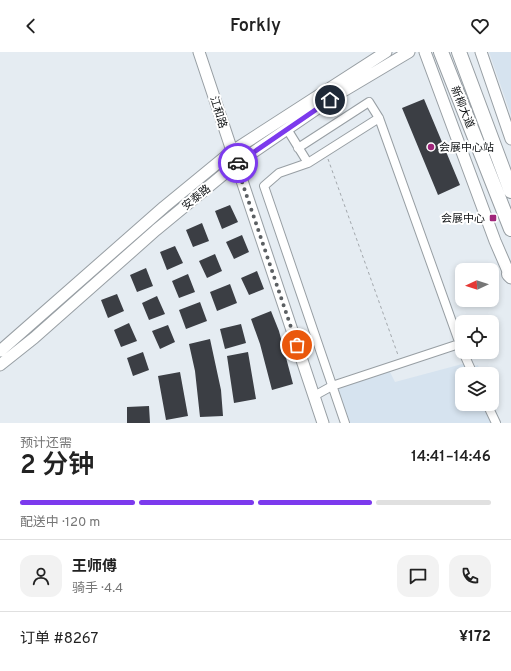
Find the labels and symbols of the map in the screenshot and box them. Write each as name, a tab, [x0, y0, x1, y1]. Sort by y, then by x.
pin	[313, 83, 347, 117]
street label: 新柳大道	[447, 84, 477, 130]
street label: 江和路	[207, 94, 230, 130]
place label: 会展中心站	[439, 141, 494, 155]
marker: 会展中心站	[426, 142, 436, 152]
courier	[218, 143, 258, 183]
street label: 安泰路	[179, 182, 214, 214]
place label: 会展中心	[441, 212, 485, 226]
marker: 会展中心	[488, 213, 498, 223]
north arrow	[455, 263, 499, 307]
pin	[280, 328, 314, 362]

